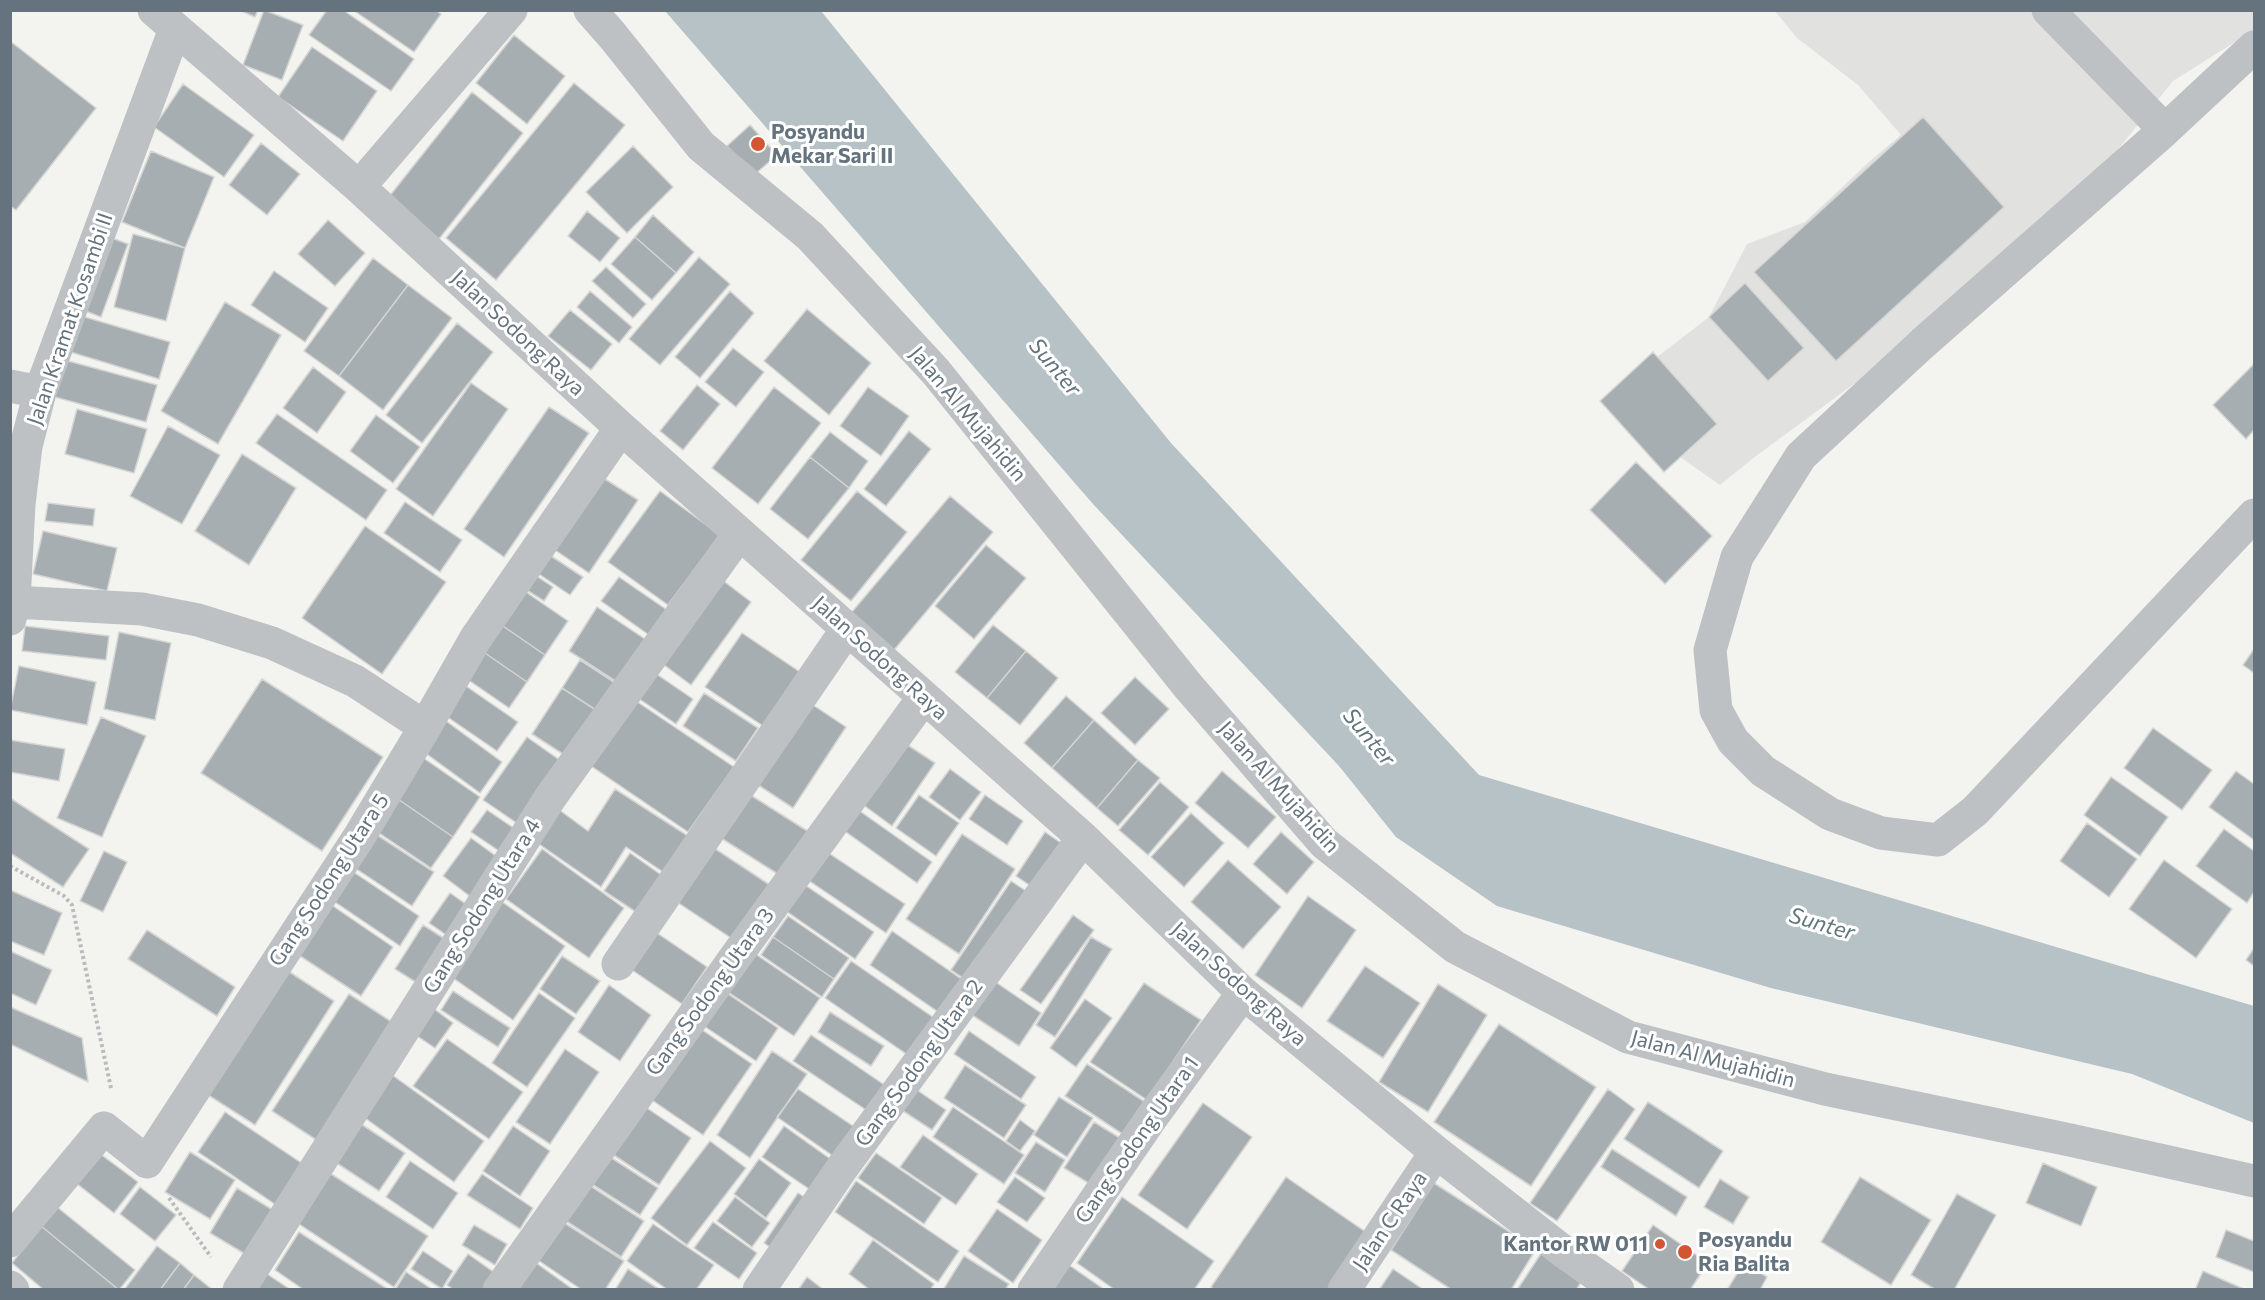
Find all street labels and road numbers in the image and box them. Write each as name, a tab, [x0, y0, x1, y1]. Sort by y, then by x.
street label: Jalan Kramat Kosambi II	[22, 210, 118, 428]
street label: Jalan Sodong Raya	[446, 265, 590, 401]
street label: Jalan Al Mujahidin	[904, 341, 1032, 487]
street label: Jalan Sodong Raya	[807, 591, 953, 725]
street label: Jalan Al Mujahidin	[1213, 716, 1345, 858]
street label: Gang Sodong Utara 5	[264, 789, 394, 971]
street label: Gang Sodong Utara 4	[418, 814, 546, 998]
street label: Gang Sodong Utara 3	[641, 903, 779, 1081]
street label: Jalan Sodong Raya	[1166, 917, 1312, 1051]
street label: Gang Sodong Utara 2	[850, 974, 988, 1152]
street label: Jalan Al Mujahidin	[1628, 1025, 1798, 1093]
street label: Gang Sodong Utara 1	[1070, 1052, 1204, 1228]
street label: Jalan C Raya	[1348, 1167, 1432, 1275]

